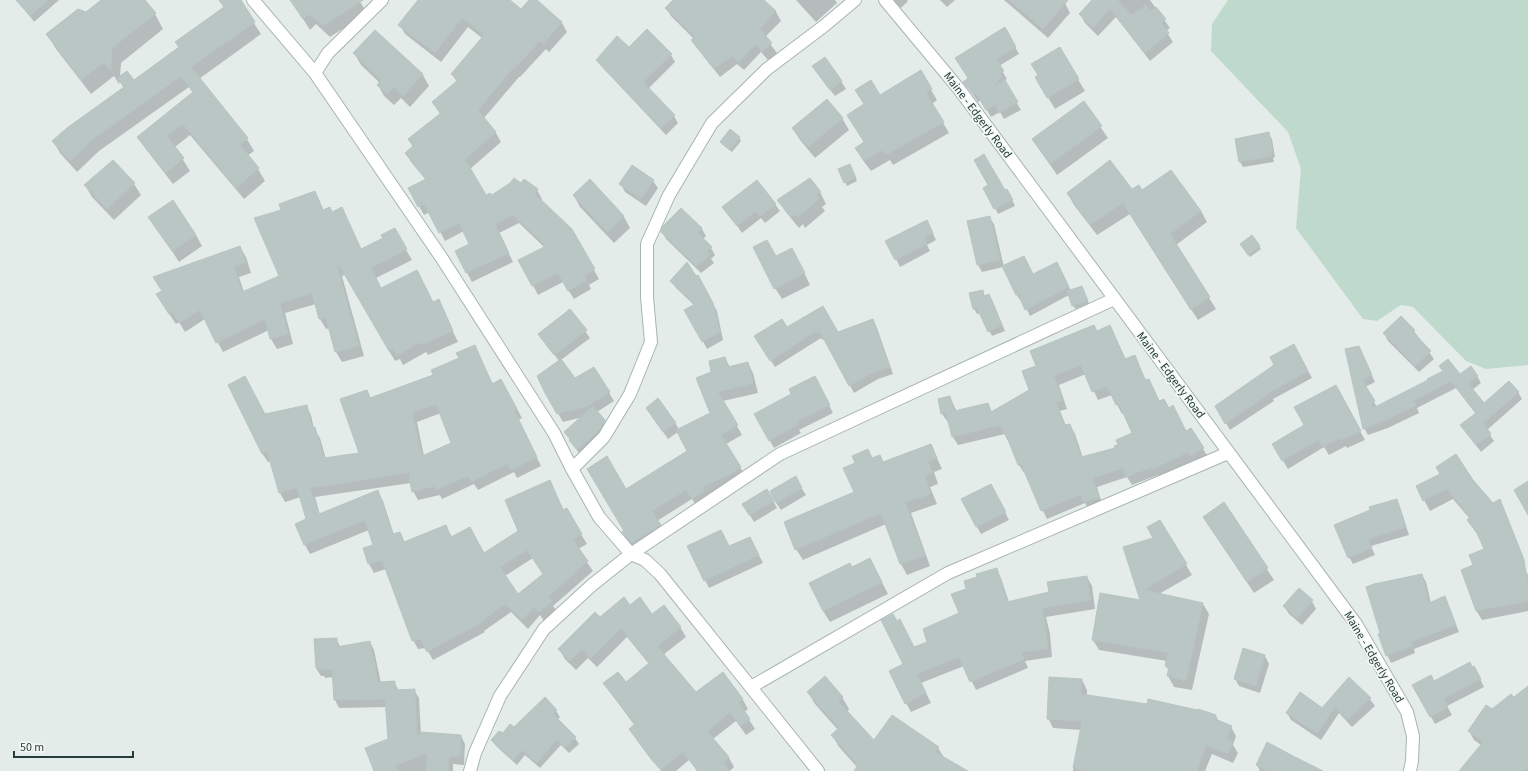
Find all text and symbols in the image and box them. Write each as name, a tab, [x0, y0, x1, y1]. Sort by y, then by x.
street label: Maine - Edgerly Road	[939, 68, 1016, 162]
street label: Maine - Edgerly Road	[1132, 328, 1209, 422]
street label: Maine - Edgerly Road	[1339, 608, 1408, 706]
scale bar	[14, 733, 133, 759]
text: 50 m	[20, 739, 44, 756]

